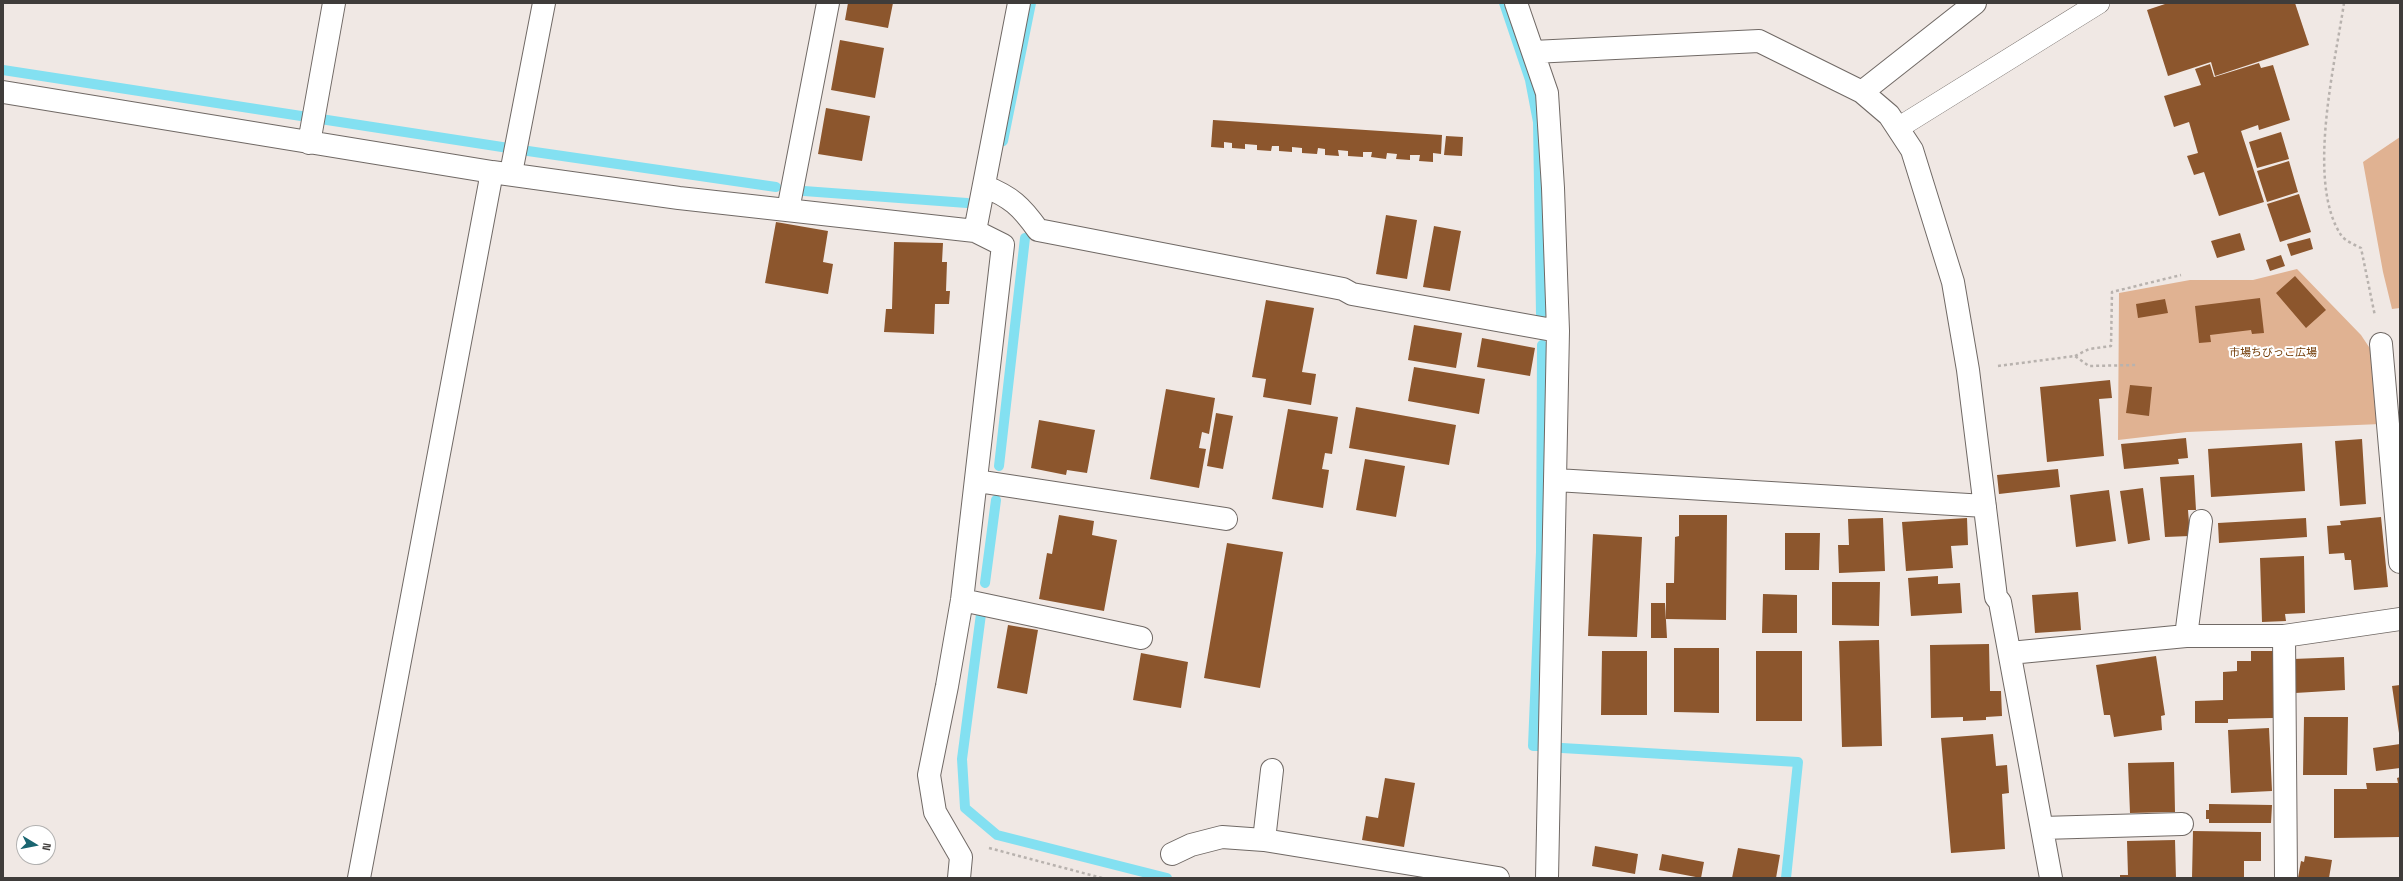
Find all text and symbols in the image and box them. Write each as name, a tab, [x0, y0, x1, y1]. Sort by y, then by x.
park label: 市場ちびっこ広場	[2229, 346, 2317, 360]
north arrow	[16, 825, 56, 865]
text: N	[39, 842, 54, 852]

